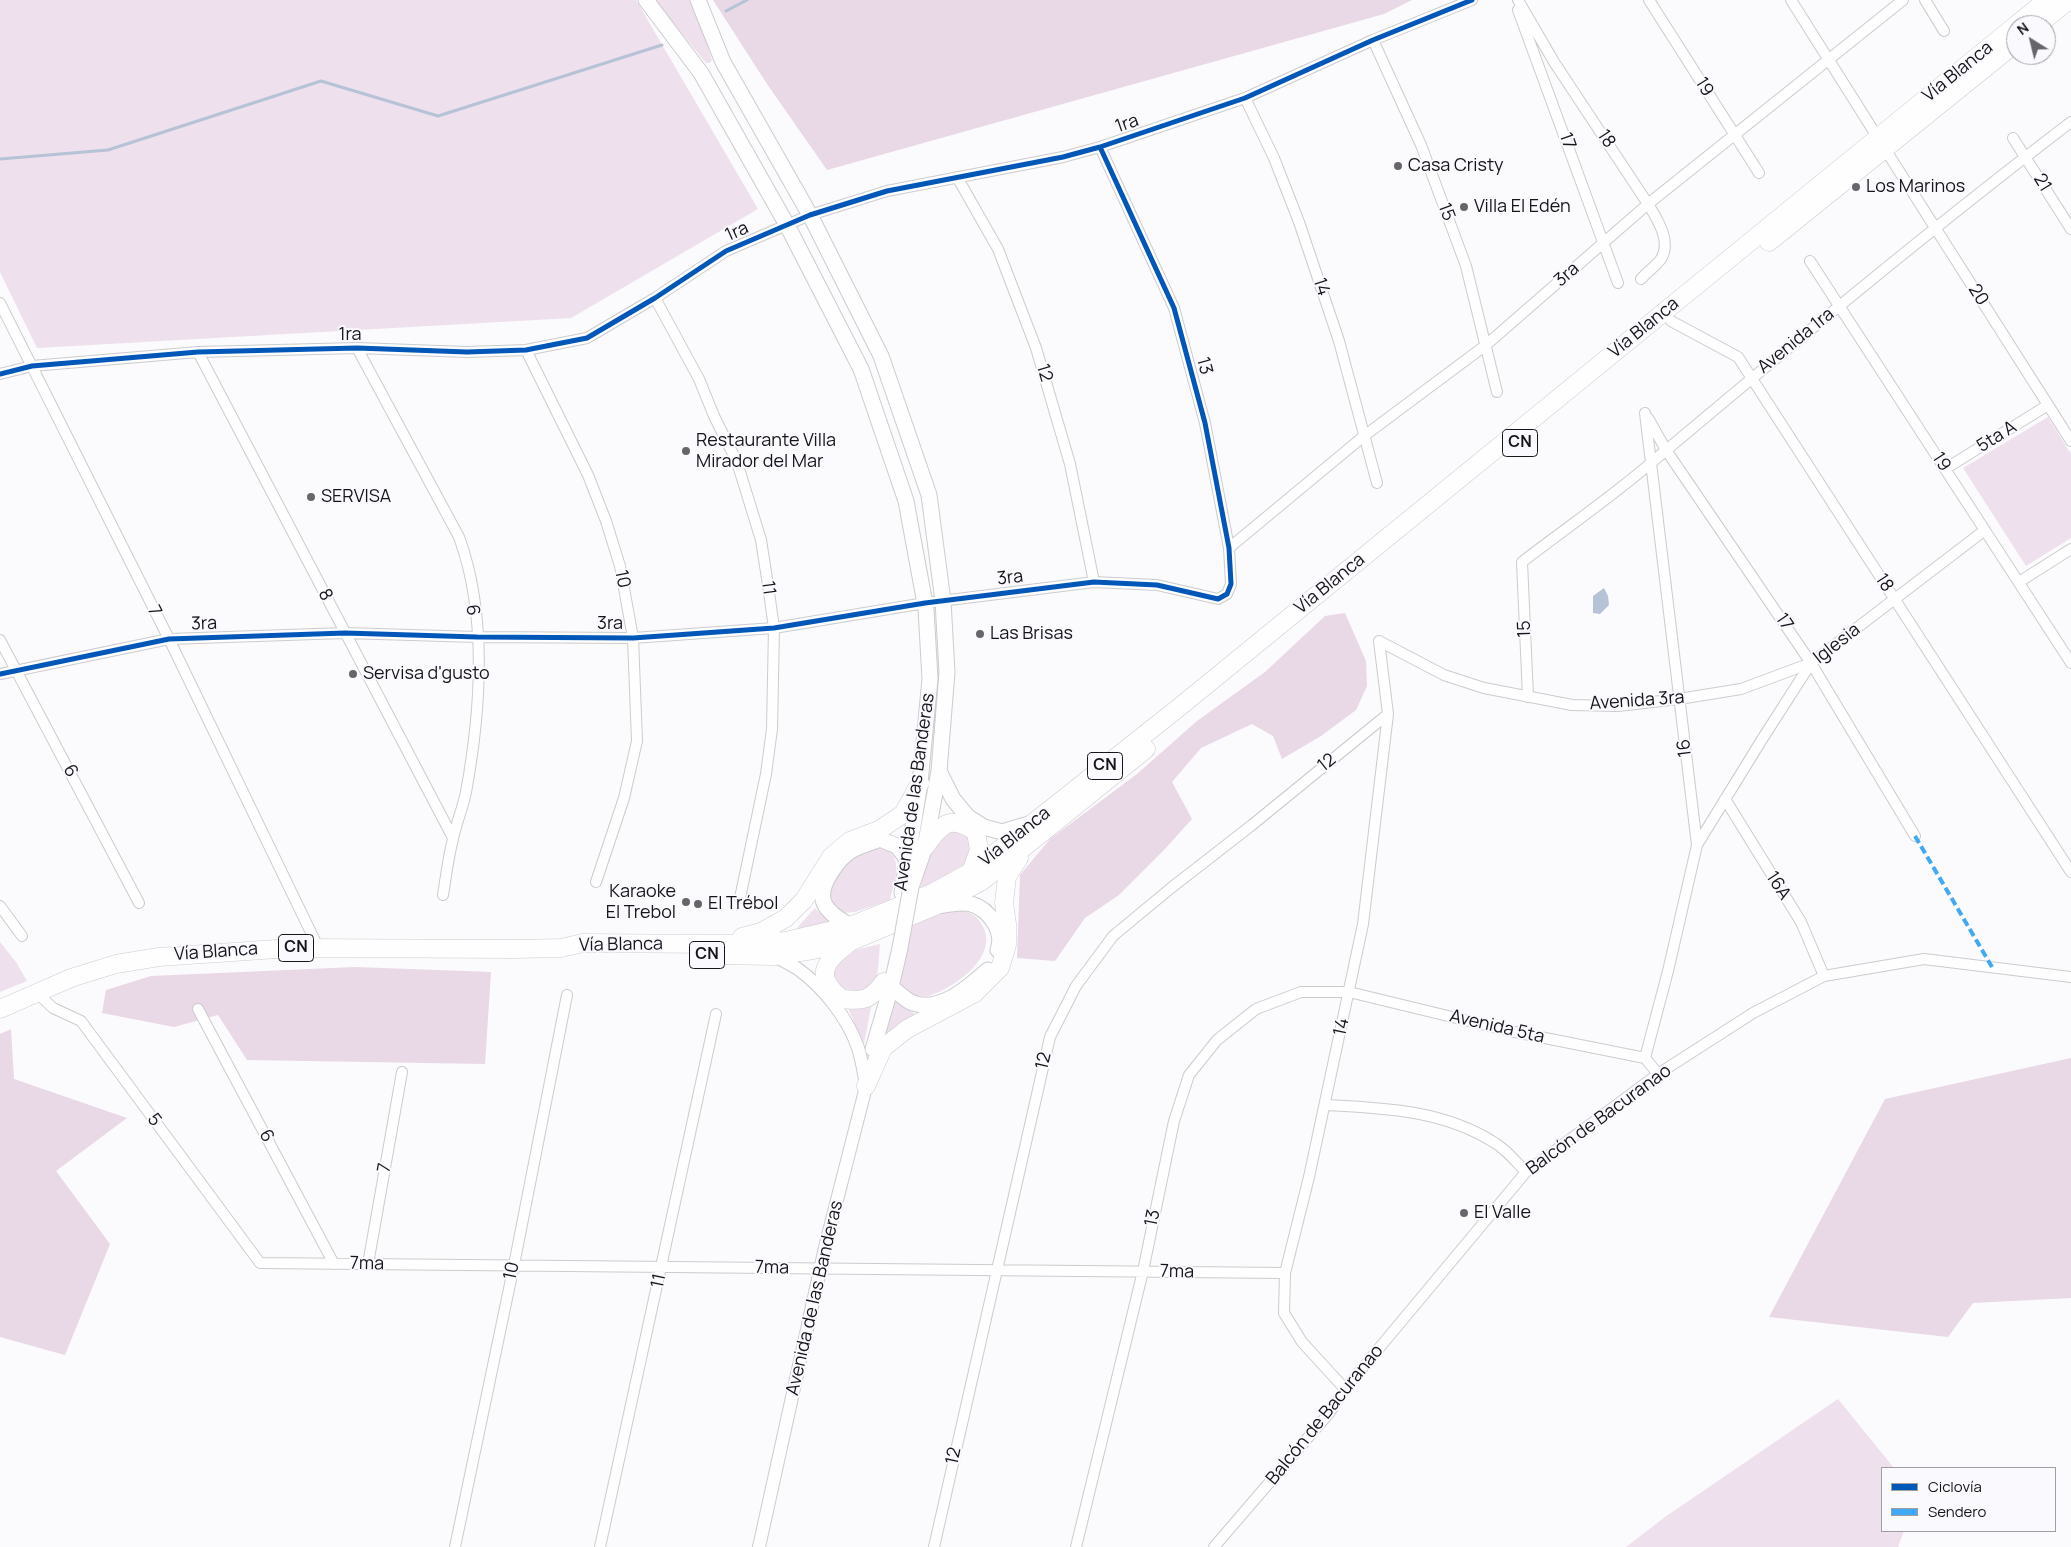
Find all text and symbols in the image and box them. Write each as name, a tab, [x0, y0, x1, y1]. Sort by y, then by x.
north arrow	[2006, 15, 2056, 65]
text: N	[2013, 18, 2032, 39]
street label: Vía Blanca	[1919, 37, 1997, 107]
street label: 19	[1690, 74, 1718, 100]
street label: 1ra	[1113, 110, 1141, 138]
street label: 18	[1592, 126, 1620, 152]
street label: 17	[1554, 130, 1580, 152]
place label: Casa Cristy	[1408, 155, 1503, 177]
marker: Casa Cristy	[1392, 160, 1404, 172]
street label: 21	[2028, 170, 2056, 196]
place label: Los Marinos	[1866, 176, 1965, 198]
marker: Los Marinos	[1850, 181, 1862, 193]
place label: Villa El Edén	[1474, 196, 1571, 218]
street label: 15	[1433, 200, 1459, 224]
marker: Villa El Edén	[1458, 201, 1470, 213]
street label: 1ra	[722, 217, 752, 247]
street label: 3ra	[1550, 258, 1584, 292]
street label: 14	[1308, 275, 1334, 299]
street label: 20	[1963, 280, 1993, 310]
street label: Vía Blanca	[1605, 293, 1683, 363]
street label: Avenida 1ra	[1753, 304, 1839, 378]
street label: 1ra	[338, 324, 362, 346]
street label: 13	[1191, 355, 1217, 377]
street label: 12	[1031, 362, 1057, 384]
street label: 5ta A	[1973, 417, 2021, 457]
road number: CN	[1502, 429, 1538, 456]
place label: Restaurante Villa Mirador del Mar	[696, 430, 836, 472]
marker: Restaurante Villa Mirador del Mar	[680, 445, 692, 457]
street label: 19	[1927, 448, 1955, 476]
place label: SERVISA	[321, 486, 391, 508]
marker: SERVISA	[305, 491, 317, 503]
street label: Vía Blanca	[1291, 549, 1369, 619]
street label: 3ra	[996, 566, 1024, 590]
street label: 10	[610, 568, 634, 590]
street label: 18	[1870, 570, 1898, 596]
street label: 11	[756, 580, 780, 596]
street label: 8	[313, 585, 337, 605]
street label: 7	[142, 602, 166, 620]
street label: 9	[464, 603, 486, 617]
street label: 17	[1771, 609, 1797, 635]
street label: 3ra	[191, 613, 217, 635]
street label: 3ra	[597, 613, 623, 635]
street label: Iglesia	[1809, 619, 1865, 669]
street label: 15	[1514, 620, 1536, 638]
place label: Las Brisas	[990, 623, 1073, 645]
marker: Las Brisas	[974, 628, 986, 640]
place label: Servisa d'gusto	[363, 663, 490, 685]
marker: Servisa d'gusto	[347, 668, 359, 680]
street label: Avenida 3ra	[1589, 687, 1685, 715]
street label: Avenida de las Banderas	[890, 692, 940, 892]
street label: 16	[1673, 738, 1697, 758]
street label: 12	[1313, 749, 1341, 777]
road number: CN	[1088, 752, 1122, 779]
street label: 6	[58, 761, 82, 781]
street label: Vía Blanca	[975, 803, 1055, 871]
street label: 16A	[1761, 868, 1795, 904]
place label: Karaoke El Trebol	[606, 881, 676, 924]
place label: El Trébol	[708, 893, 778, 915]
marker: Karaoke El Trebol	[680, 896, 692, 908]
marker: El Trébol	[692, 898, 704, 910]
street label: Vía Blanca	[579, 933, 663, 957]
road number: CN	[278, 934, 314, 961]
street label: Vía Blanca	[173, 938, 259, 966]
road number: CN	[690, 942, 724, 968]
street label: Avenida 5ta	[1448, 1006, 1546, 1048]
street label: 14	[1330, 1016, 1354, 1038]
street label: 12	[1032, 1050, 1056, 1072]
street label: Balcón de Bacuranao	[1522, 1060, 1676, 1180]
street label: 5	[142, 1109, 166, 1131]
street label: 6	[254, 1126, 278, 1146]
street label: 7	[374, 1162, 396, 1174]
street label: Avenida de las Banderas	[782, 1198, 848, 1398]
place label: El Valle	[1474, 1202, 1531, 1224]
marker: El Valle	[1458, 1207, 1470, 1219]
street label: 13	[1141, 1208, 1165, 1228]
street label: 7ma	[350, 1253, 384, 1275]
street label: 7ma	[755, 1257, 789, 1279]
street label: 10	[500, 1260, 524, 1282]
street label: 7ma	[1160, 1261, 1194, 1283]
street label: 11	[647, 1272, 671, 1290]
street label: Balcón de Bacuranao	[1262, 1341, 1388, 1489]
street label: 12	[942, 1445, 966, 1467]
legend	[1881, 1467, 2056, 1532]
text: Ciclovía	[1928, 1476, 1982, 1497]
text: Sendero	[1928, 1501, 1986, 1522]

